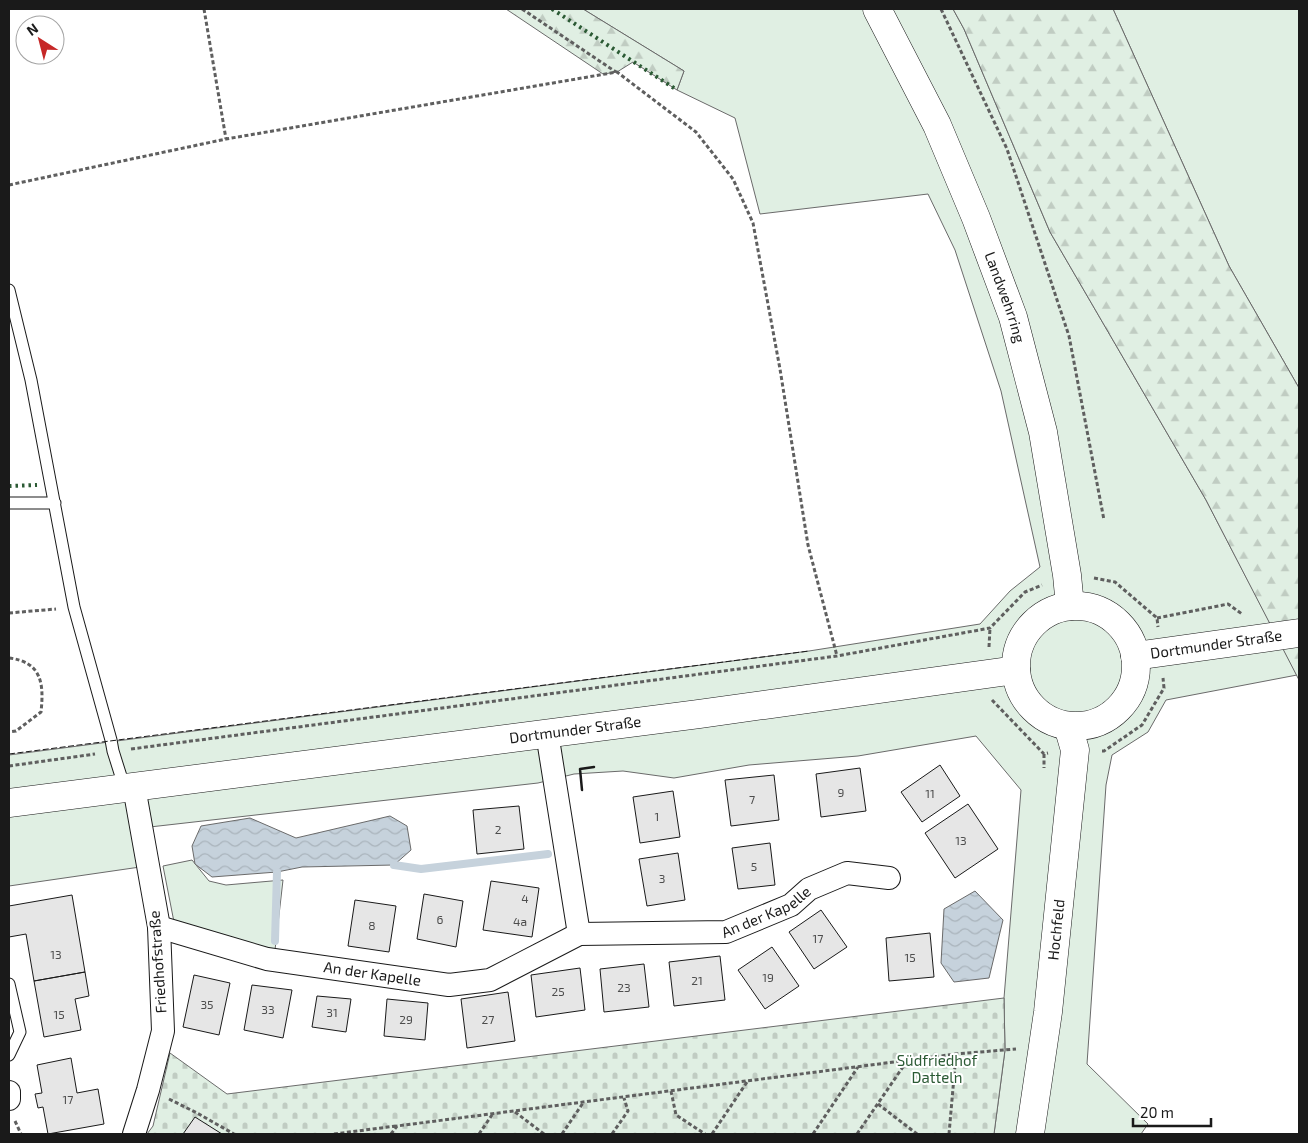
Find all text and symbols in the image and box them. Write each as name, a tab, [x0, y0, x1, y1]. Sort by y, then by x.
north arrow	[15, 15, 65, 65]
text: N	[23, 19, 41, 39]
street label: Landwehrring	[981, 249, 1030, 345]
street label: Dortmunder Straße	[1149, 625, 1283, 662]
street label: Dortmunder Straße	[508, 712, 642, 746]
house number: 9	[838, 785, 845, 799]
house number: 11	[925, 786, 935, 800]
house number: 7	[749, 792, 755, 806]
house number: 1	[655, 809, 659, 823]
house number: 2	[495, 822, 502, 836]
house number: 13	[955, 833, 967, 847]
house number: 5	[751, 859, 757, 873]
house number: 3	[659, 871, 665, 885]
street label: An der Kapelle	[718, 882, 814, 941]
house number: 4	[521, 891, 529, 905]
street label: Hochfeld	[1043, 898, 1068, 961]
street label: Friedhofstraße	[144, 910, 170, 1014]
house number: 6	[437, 912, 444, 926]
house number: 4a	[513, 914, 527, 928]
house number: 8	[368, 918, 376, 932]
house number: 17	[813, 931, 823, 945]
house number: 13	[50, 947, 62, 961]
house number: 15	[904, 950, 916, 964]
street label: An der Kapelle	[323, 957, 422, 989]
house number: 19	[762, 970, 774, 984]
house number: 21	[691, 973, 703, 987]
house number: 23	[617, 980, 631, 994]
house number: 25	[551, 984, 565, 998]
house number: 35	[200, 997, 214, 1011]
house number: 33	[261, 1002, 275, 1016]
house number: 31	[326, 1005, 338, 1019]
house number: 15	[53, 1007, 65, 1021]
house number: 29	[399, 1012, 413, 1026]
house number: 27	[482, 1012, 494, 1026]
park label: Südfriedhof Datteln	[897, 1051, 978, 1086]
house number: 17	[63, 1092, 73, 1106]
scale bar	[1133, 1096, 1210, 1128]
text: 20 m	[1140, 1103, 1174, 1121]

